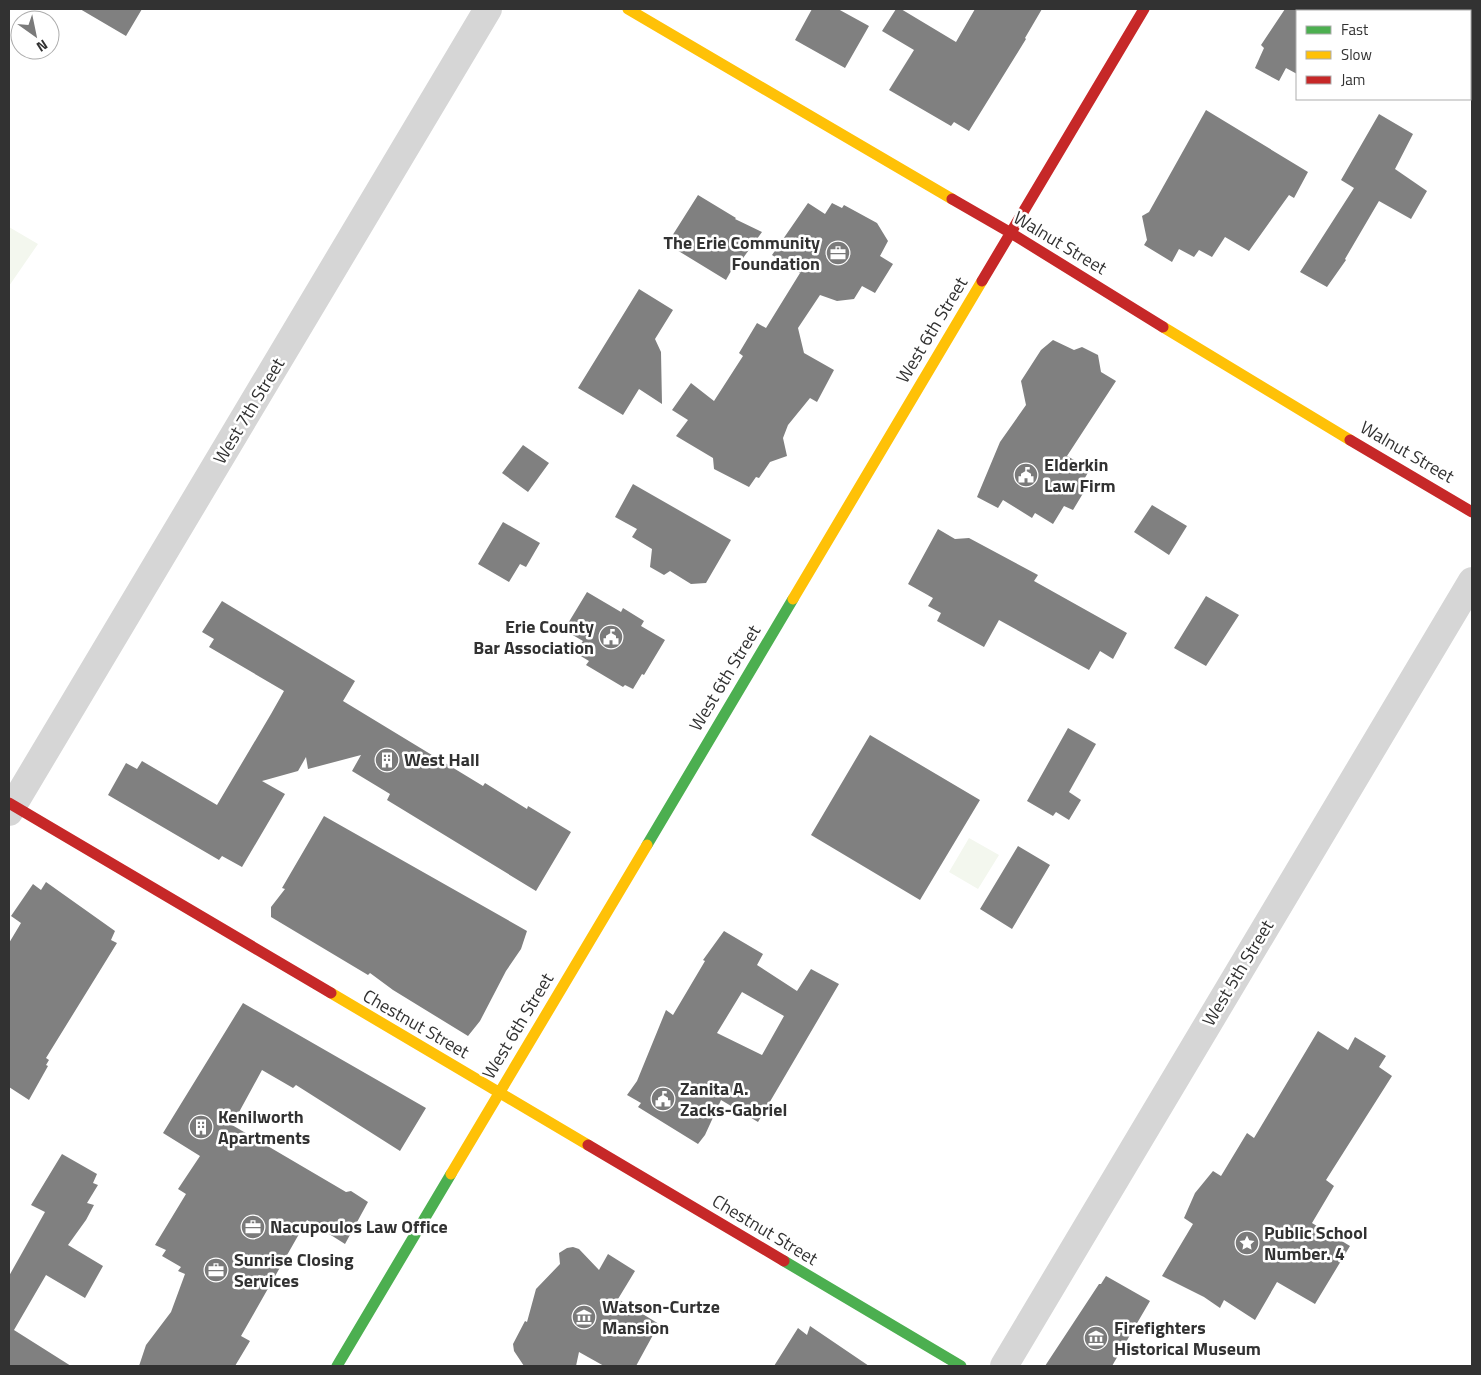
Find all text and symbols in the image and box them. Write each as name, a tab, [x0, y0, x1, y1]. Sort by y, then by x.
north arrow	[10, 10, 60, 60]
legend	[1296, 10, 1471, 100]
text: Fast	[1341, 18, 1369, 41]
text: N	[33, 35, 52, 58]
text: Slow	[1341, 43, 1372, 66]
text: Jam	[1341, 68, 1365, 91]
street label: Walnut Street	[1008, 204, 1113, 281]
place label: The Erie Community Foundation	[663, 229, 820, 277]
office icon: The Erie Community Foundation	[825, 240, 851, 266]
street label: West 6th Street	[889, 271, 974, 388]
street label: West 7th Street	[206, 352, 291, 469]
street label: Walnut Street	[1355, 414, 1460, 490]
place label: Elderkin Law Firm	[1044, 451, 1115, 499]
public building icon: Elderkin Law Firm	[1013, 462, 1039, 488]
place label: Erie County Bar Association	[473, 613, 594, 661]
street label: West 6th Street	[682, 619, 767, 736]
public building icon: Erie County Bar Association	[598, 624, 624, 650]
place label: West Hall	[404, 746, 480, 773]
building icon: West Hall	[374, 747, 400, 773]
street label: West 5th Street	[1195, 914, 1280, 1031]
street label: West 6th Street	[475, 967, 560, 1084]
street label: Chestnut Street	[358, 982, 475, 1065]
place label: Zanita A. Zacks-Gabriel	[680, 1075, 787, 1123]
public building icon: Zanita A. Zacks-Gabriel	[650, 1086, 676, 1112]
place label: Kenilworth Apartments	[218, 1103, 310, 1151]
building icon: Kenilworth Apartments	[188, 1114, 214, 1140]
street label: Chestnut Street	[707, 1187, 824, 1272]
place label: Nacupoulos Law Office	[270, 1213, 448, 1240]
office icon: Nacupoulos Law Office	[240, 1214, 266, 1240]
place label: Public School Number. 4	[1264, 1219, 1368, 1267]
place icon: Public School Number. 4	[1234, 1230, 1260, 1256]
place label: Sunrise Closing Services	[234, 1246, 354, 1294]
office icon: Sunrise Closing Services	[203, 1257, 229, 1283]
place label: Watson-Curtze Mansion	[602, 1293, 720, 1341]
museum icon: Watson-Curtze Mansion	[571, 1304, 597, 1330]
place label: Firefighters Historical Museum	[1114, 1314, 1261, 1362]
museum icon: Firefighters Historical Museum	[1083, 1325, 1109, 1351]

